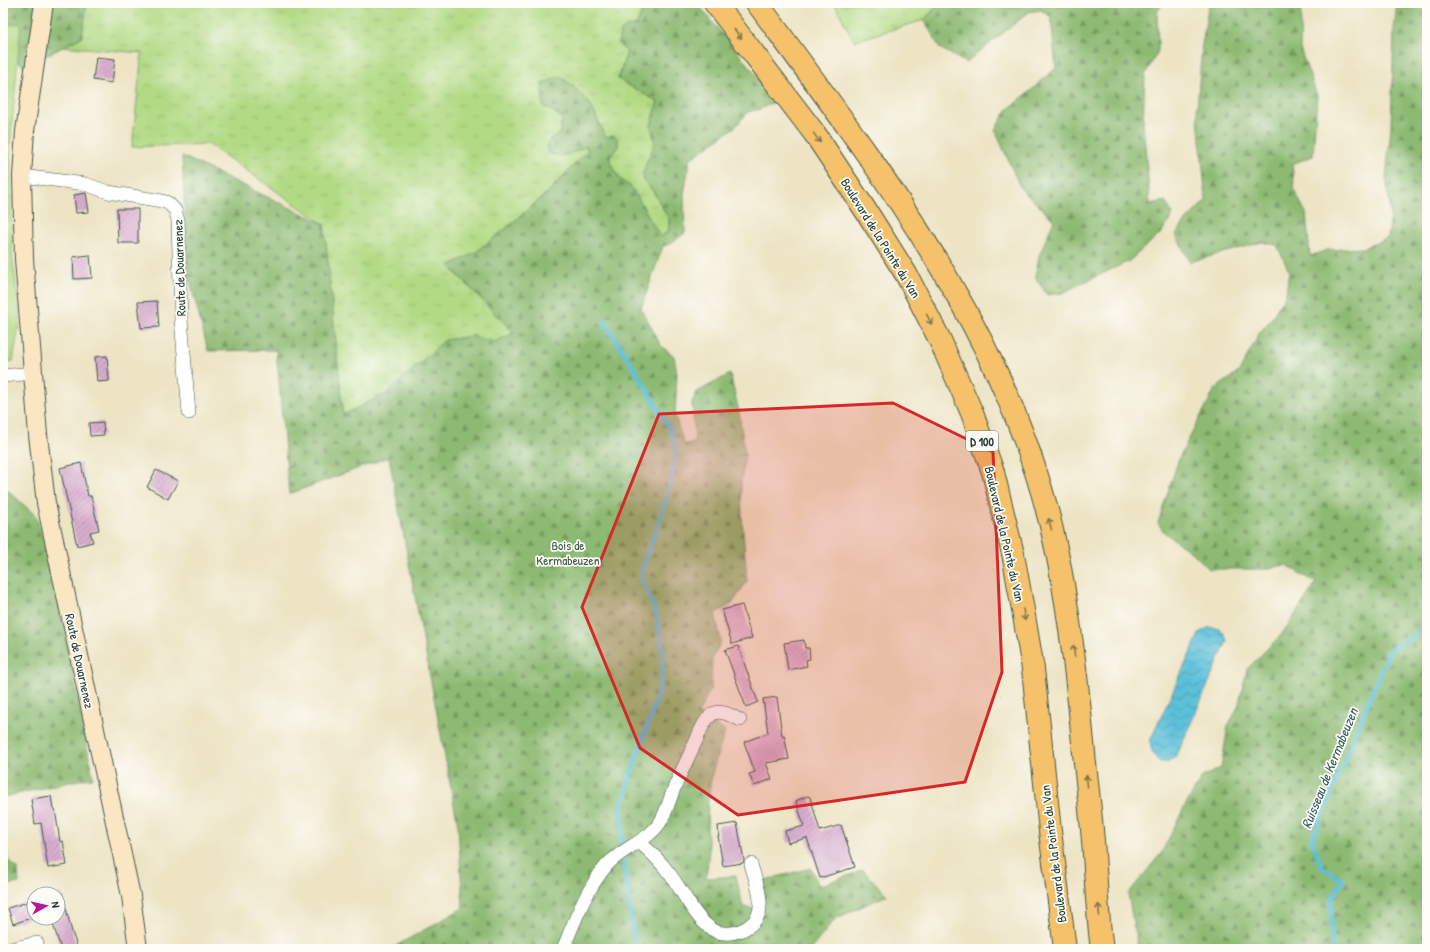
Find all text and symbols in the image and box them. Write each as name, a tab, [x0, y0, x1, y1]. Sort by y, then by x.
one-way arrow	[734, 29, 742, 40]
one-way arrow	[813, 132, 821, 143]
street label: Boulevard de la Pointe du Van	[837, 175, 925, 301]
street label: Route de Douarnenez	[168, 219, 190, 317]
one-way arrow	[926, 313, 934, 325]
road number: D 100	[966, 431, 998, 451]
street label: Boulevard de la Pointe du Van	[981, 465, 1029, 603]
one-way arrow	[1046, 517, 1054, 530]
park label: Bois de Kermabeuzen	[536, 536, 600, 569]
one-way arrow	[1020, 608, 1028, 621]
street label: Route de Douarnenez	[61, 612, 99, 711]
one-way arrow	[1070, 645, 1078, 658]
water label: Ruisseau de Kermabeuzen	[1296, 703, 1362, 831]
one-way arrow	[1083, 775, 1090, 788]
street label: Boulevard de la Pointe du Van	[1036, 784, 1070, 924]
north arrow	[26, 886, 66, 926]
text: N	[49, 901, 63, 909]
one-way arrow	[1095, 904, 1102, 917]

